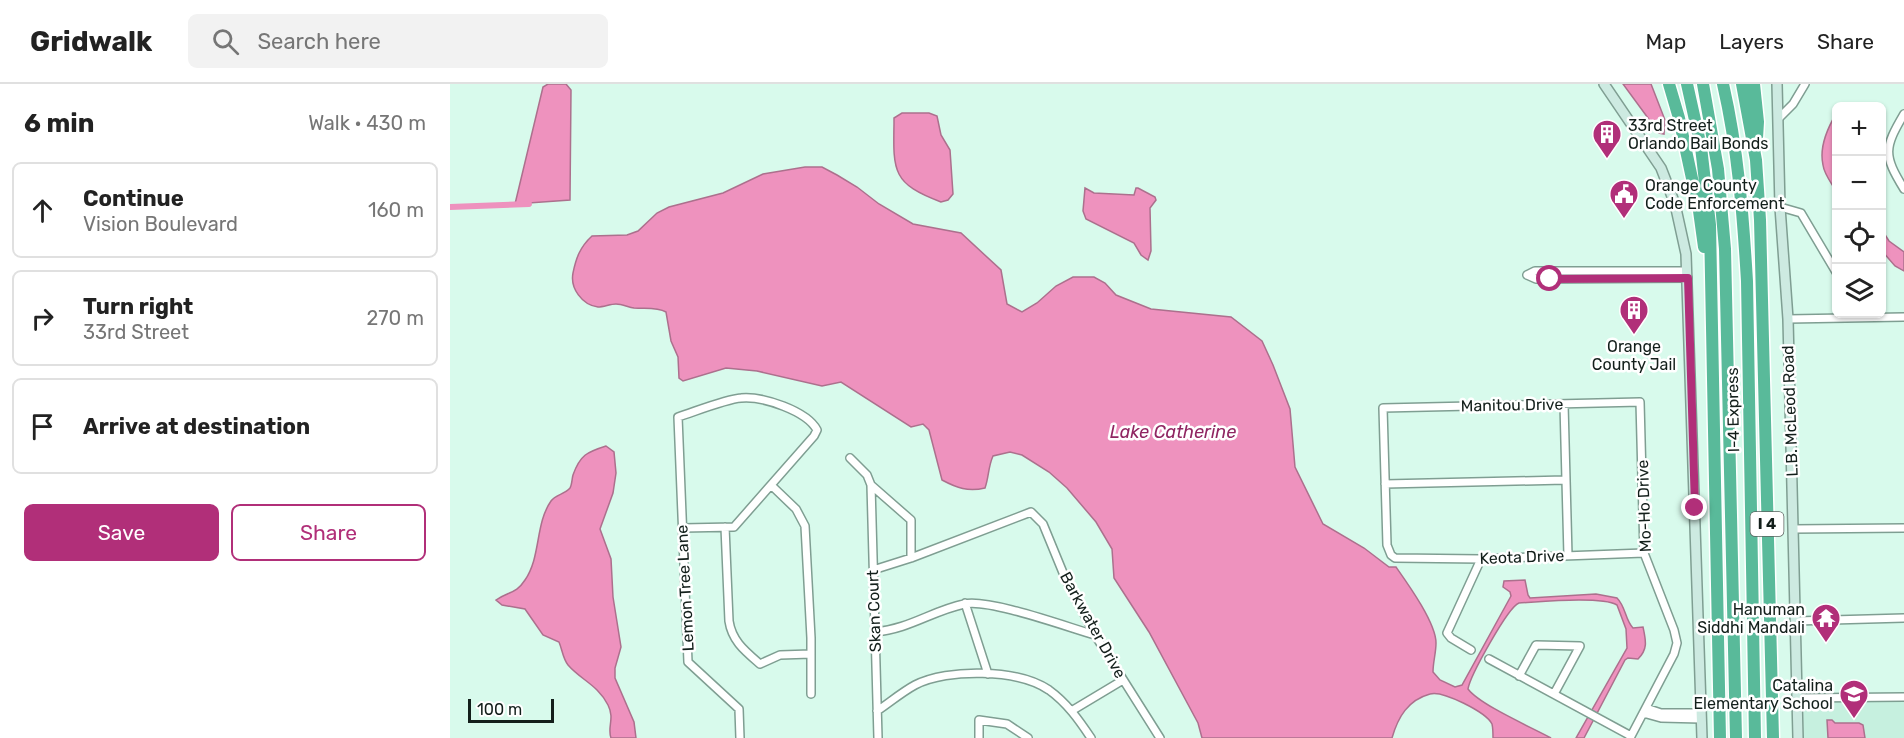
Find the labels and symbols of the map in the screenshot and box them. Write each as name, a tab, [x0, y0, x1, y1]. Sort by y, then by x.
place label: 33rd Street Orlando Bail Bonds	[1628, 116, 1768, 153]
building icon: 33rd Street Orlando Bail Bonds	[1591, 118, 1623, 160]
place label: Orange County Code Enforcement	[1645, 176, 1784, 213]
public building icon: Orange County Code Enforcement	[1608, 178, 1640, 220]
route start	[1536, 265, 1562, 291]
building icon: Orange County Jail	[1618, 294, 1650, 336]
place label: Orange County Jail	[1592, 337, 1676, 374]
street label: L.B. McLeod Road	[1778, 345, 1802, 477]
street label: I-4 Express	[1723, 367, 1743, 453]
street label: Manitou Drive	[1461, 395, 1563, 415]
water label: Lake Catherine	[1110, 421, 1236, 443]
street label: Mo-Ho Drive	[1633, 459, 1655, 553]
route end	[1681, 494, 1707, 520]
road number: I 4	[1750, 512, 1784, 536]
street label: Lemon Tree Lane	[672, 524, 698, 652]
street label: Keota Drive	[1479, 546, 1565, 568]
street label: Barkwater Drive	[1056, 569, 1130, 681]
street label: Skan Court	[863, 570, 885, 652]
place label: Hanuman Siddhi Mandali	[1697, 600, 1805, 637]
temple icon: Hanuman Siddhi Mandali	[1810, 602, 1842, 644]
place label: Catalina Elementary School	[1693, 676, 1833, 713]
school or university icon: Catalina Elementary School	[1838, 678, 1870, 720]
scale bar	[468, 696, 554, 724]

